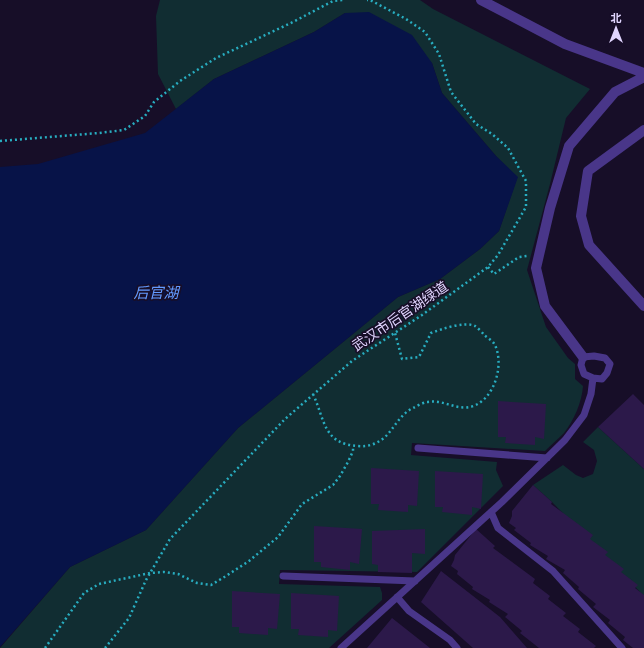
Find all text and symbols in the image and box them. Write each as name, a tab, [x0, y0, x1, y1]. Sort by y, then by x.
north arrow	[596, 8, 636, 48]
text: 北	[611, 10, 622, 25]
street label: 武汉市后官湖绿道	[348, 276, 451, 355]
water label: 后官湖	[133, 282, 180, 302]

